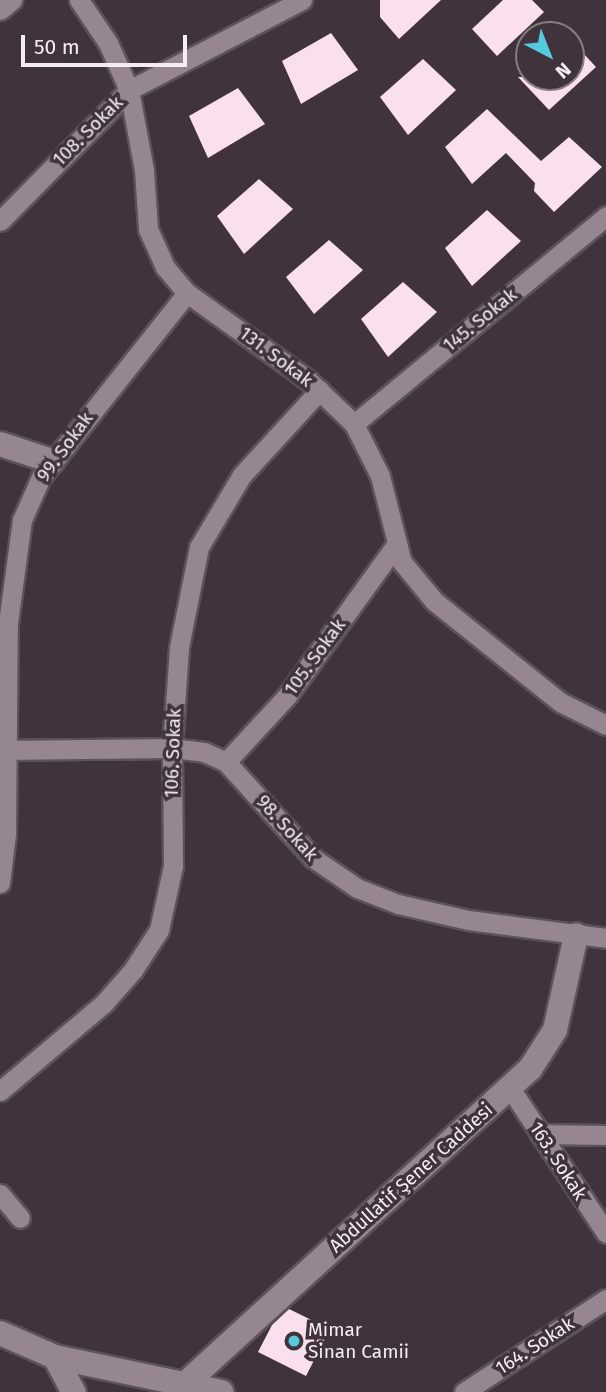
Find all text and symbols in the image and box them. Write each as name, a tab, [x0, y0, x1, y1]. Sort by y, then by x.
scale bar	[24, 21, 191, 65]
north arrow	[515, 21, 585, 91]
text: 50 m	[34, 34, 80, 60]
text: N	[551, 58, 575, 83]
street label: 108. Sokak	[48, 91, 128, 171]
street label: 145. Sokak	[439, 283, 521, 357]
street label: 131. Sokak	[235, 322, 317, 392]
street label: 99. Sokak	[32, 408, 98, 486]
street label: 105. Sokak	[280, 614, 350, 700]
street label: 106. Sokak	[160, 708, 186, 798]
street label: 98. Sokak	[251, 790, 323, 866]
street label: Abdullatif Şener Caddesi	[325, 1099, 497, 1257]
street label: 163. Sokak	[524, 1118, 592, 1204]
street label: 164. Sokak	[491, 1312, 579, 1380]
place label: Mimar Sinan Camii	[308, 1319, 409, 1363]
marker: Mimar Sinan Camii	[286, 1333, 302, 1349]

